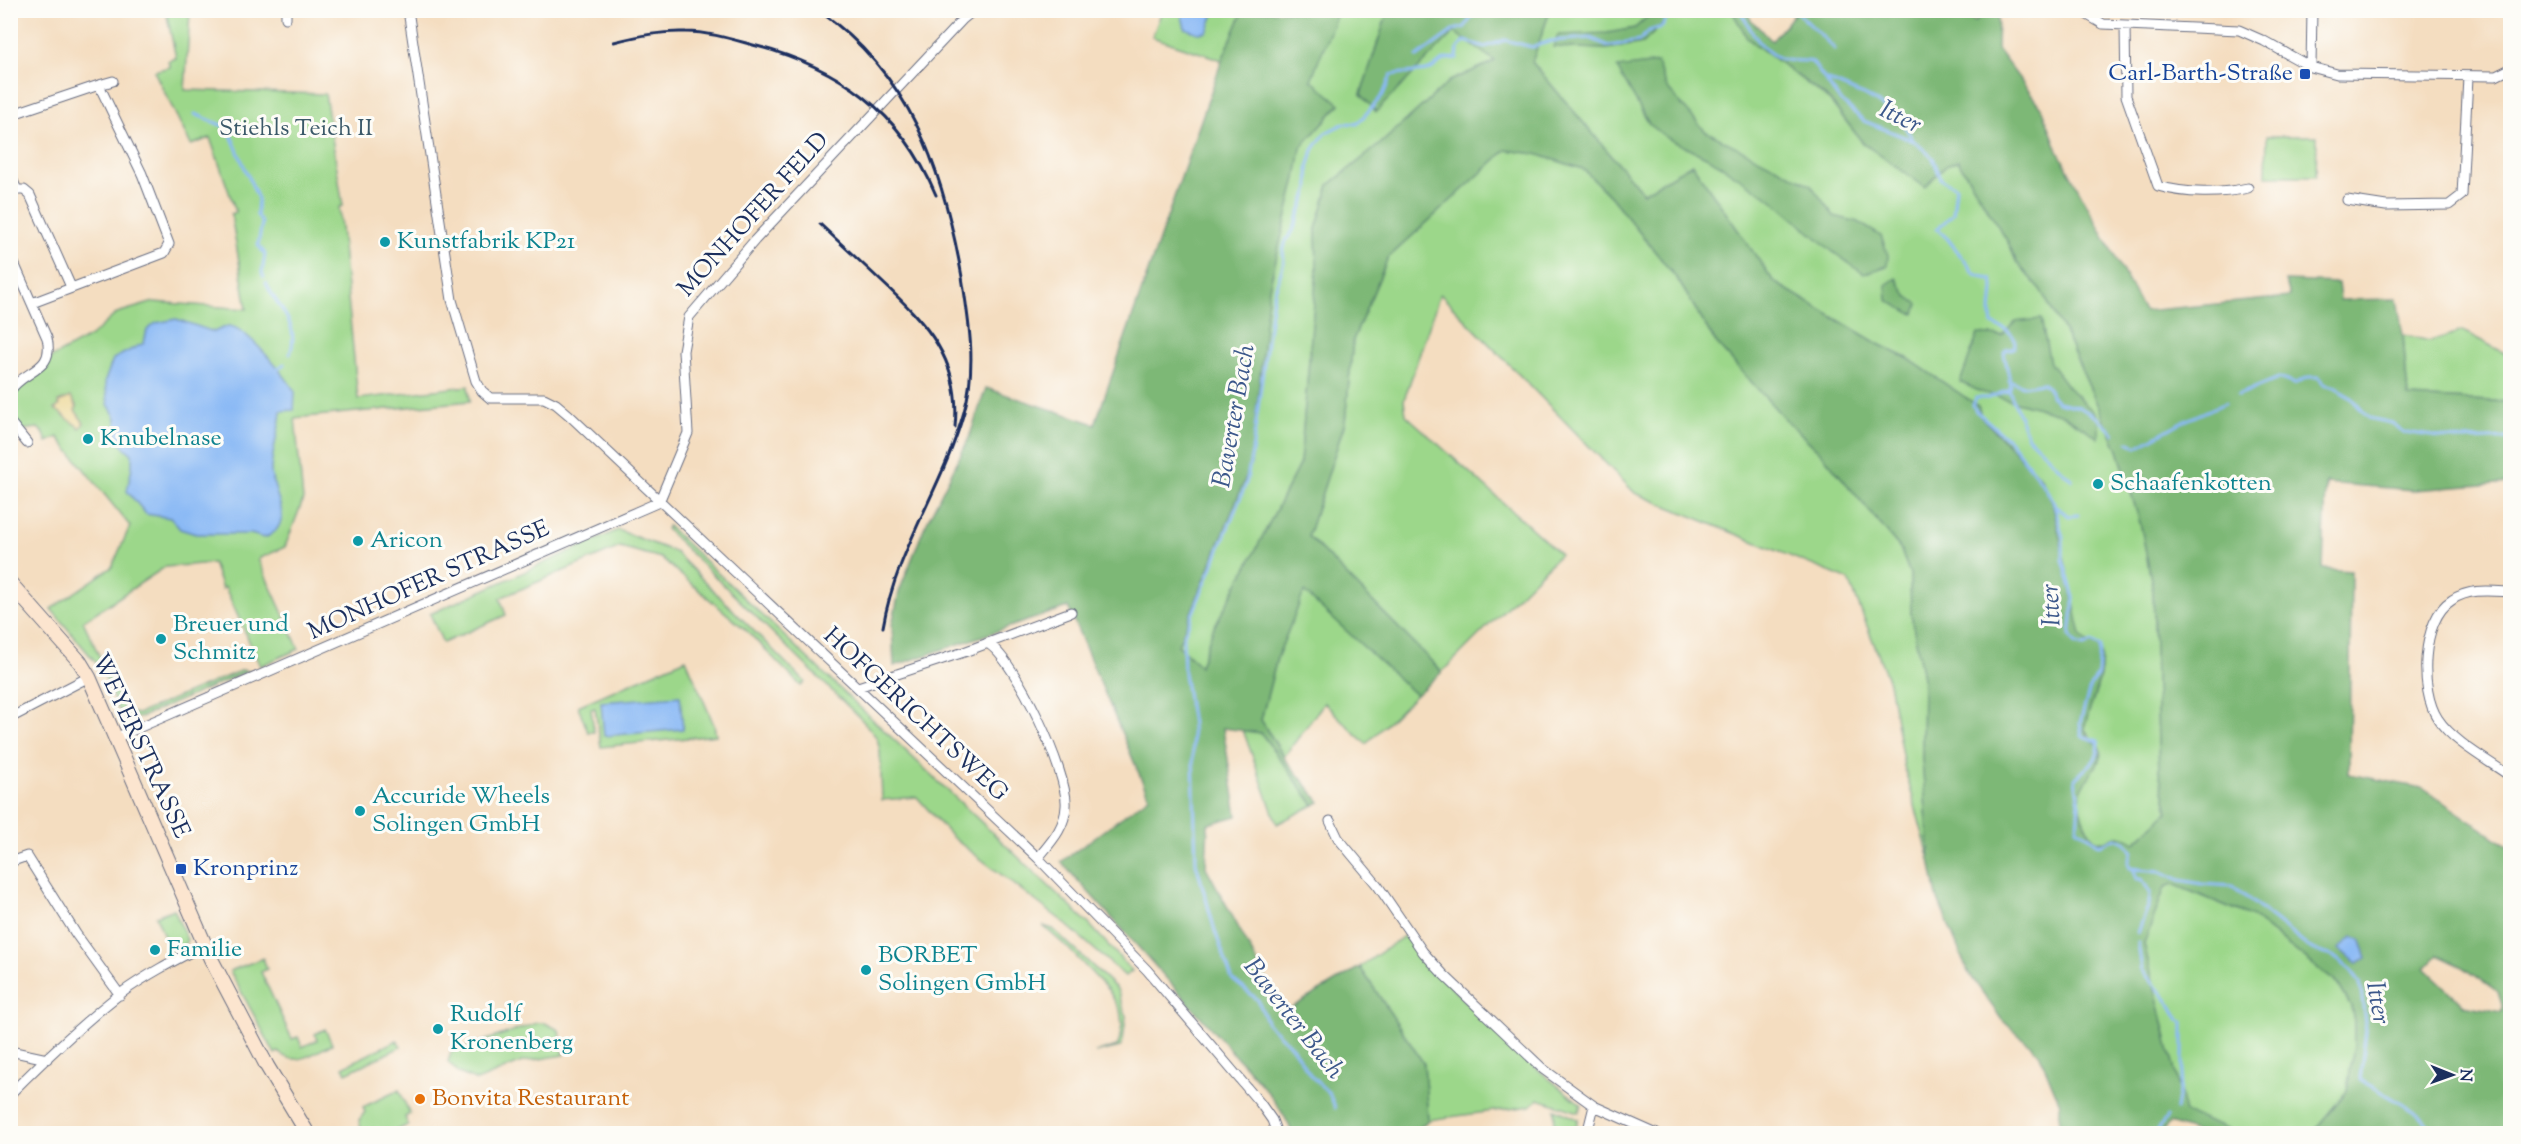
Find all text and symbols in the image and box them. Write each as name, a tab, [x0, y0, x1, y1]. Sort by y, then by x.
place label: Carl-Barth-Straße	[2108, 57, 2293, 91]
marker: Carl-Barth-Straße	[2298, 67, 2312, 81]
water label: Itter	[1873, 92, 1927, 144]
park label: Stiehls Teich II	[219, 112, 373, 146]
street label: MONHOFER FELD	[670, 125, 838, 305]
place label: Kunstfabrik KP21	[397, 225, 575, 259]
marker: Kunstfabrik KP21	[378, 235, 392, 249]
water label: Baverter Bach	[1204, 341, 1266, 491]
place label: Knubelnase	[100, 422, 222, 456]
marker: Knubelnase	[81, 432, 95, 446]
place label: Schaafenkotten	[2110, 467, 2272, 501]
marker: Schaafenkotten	[2091, 477, 2105, 491]
street label: MONHOFER STRASSE	[303, 512, 556, 650]
place label: Aricon	[370, 524, 443, 558]
marker: Aricon	[351, 534, 365, 548]
water label: Itter	[2032, 583, 2072, 627]
place label: Breuer und Schmitz	[173, 608, 289, 670]
street label: HOFGERICHTSWEG	[815, 620, 1015, 810]
marker: Breuer und Schmitz	[154, 632, 168, 646]
street label: WEYERSTRASSE	[82, 648, 198, 844]
place label: Accuride Wheels Solingen GmbH	[372, 780, 550, 842]
marker: Accuride Wheels Solingen GmbH	[353, 804, 367, 818]
place label: Kronprinz	[193, 852, 298, 886]
marker: Kronprinz	[174, 862, 188, 876]
place label: Familie	[167, 933, 242, 967]
place label: BORBET Solingen GmbH	[878, 939, 1046, 1001]
marker: Familie	[148, 943, 162, 957]
water label: Baverter Bach	[1234, 951, 1352, 1088]
marker: BORBET Solingen GmbH	[859, 963, 873, 977]
water label: Itter	[2355, 979, 2399, 1027]
place label: Rudolf Kronenberg	[450, 998, 573, 1060]
marker: Rudolf Kronenberg	[431, 1022, 445, 1036]
north arrow	[2422, 1045, 2482, 1105]
text: N	[2453, 1069, 2476, 1082]
place label: Bonvita Restaurant	[432, 1082, 630, 1116]
marker: Bonvita Restaurant	[413, 1092, 427, 1106]

